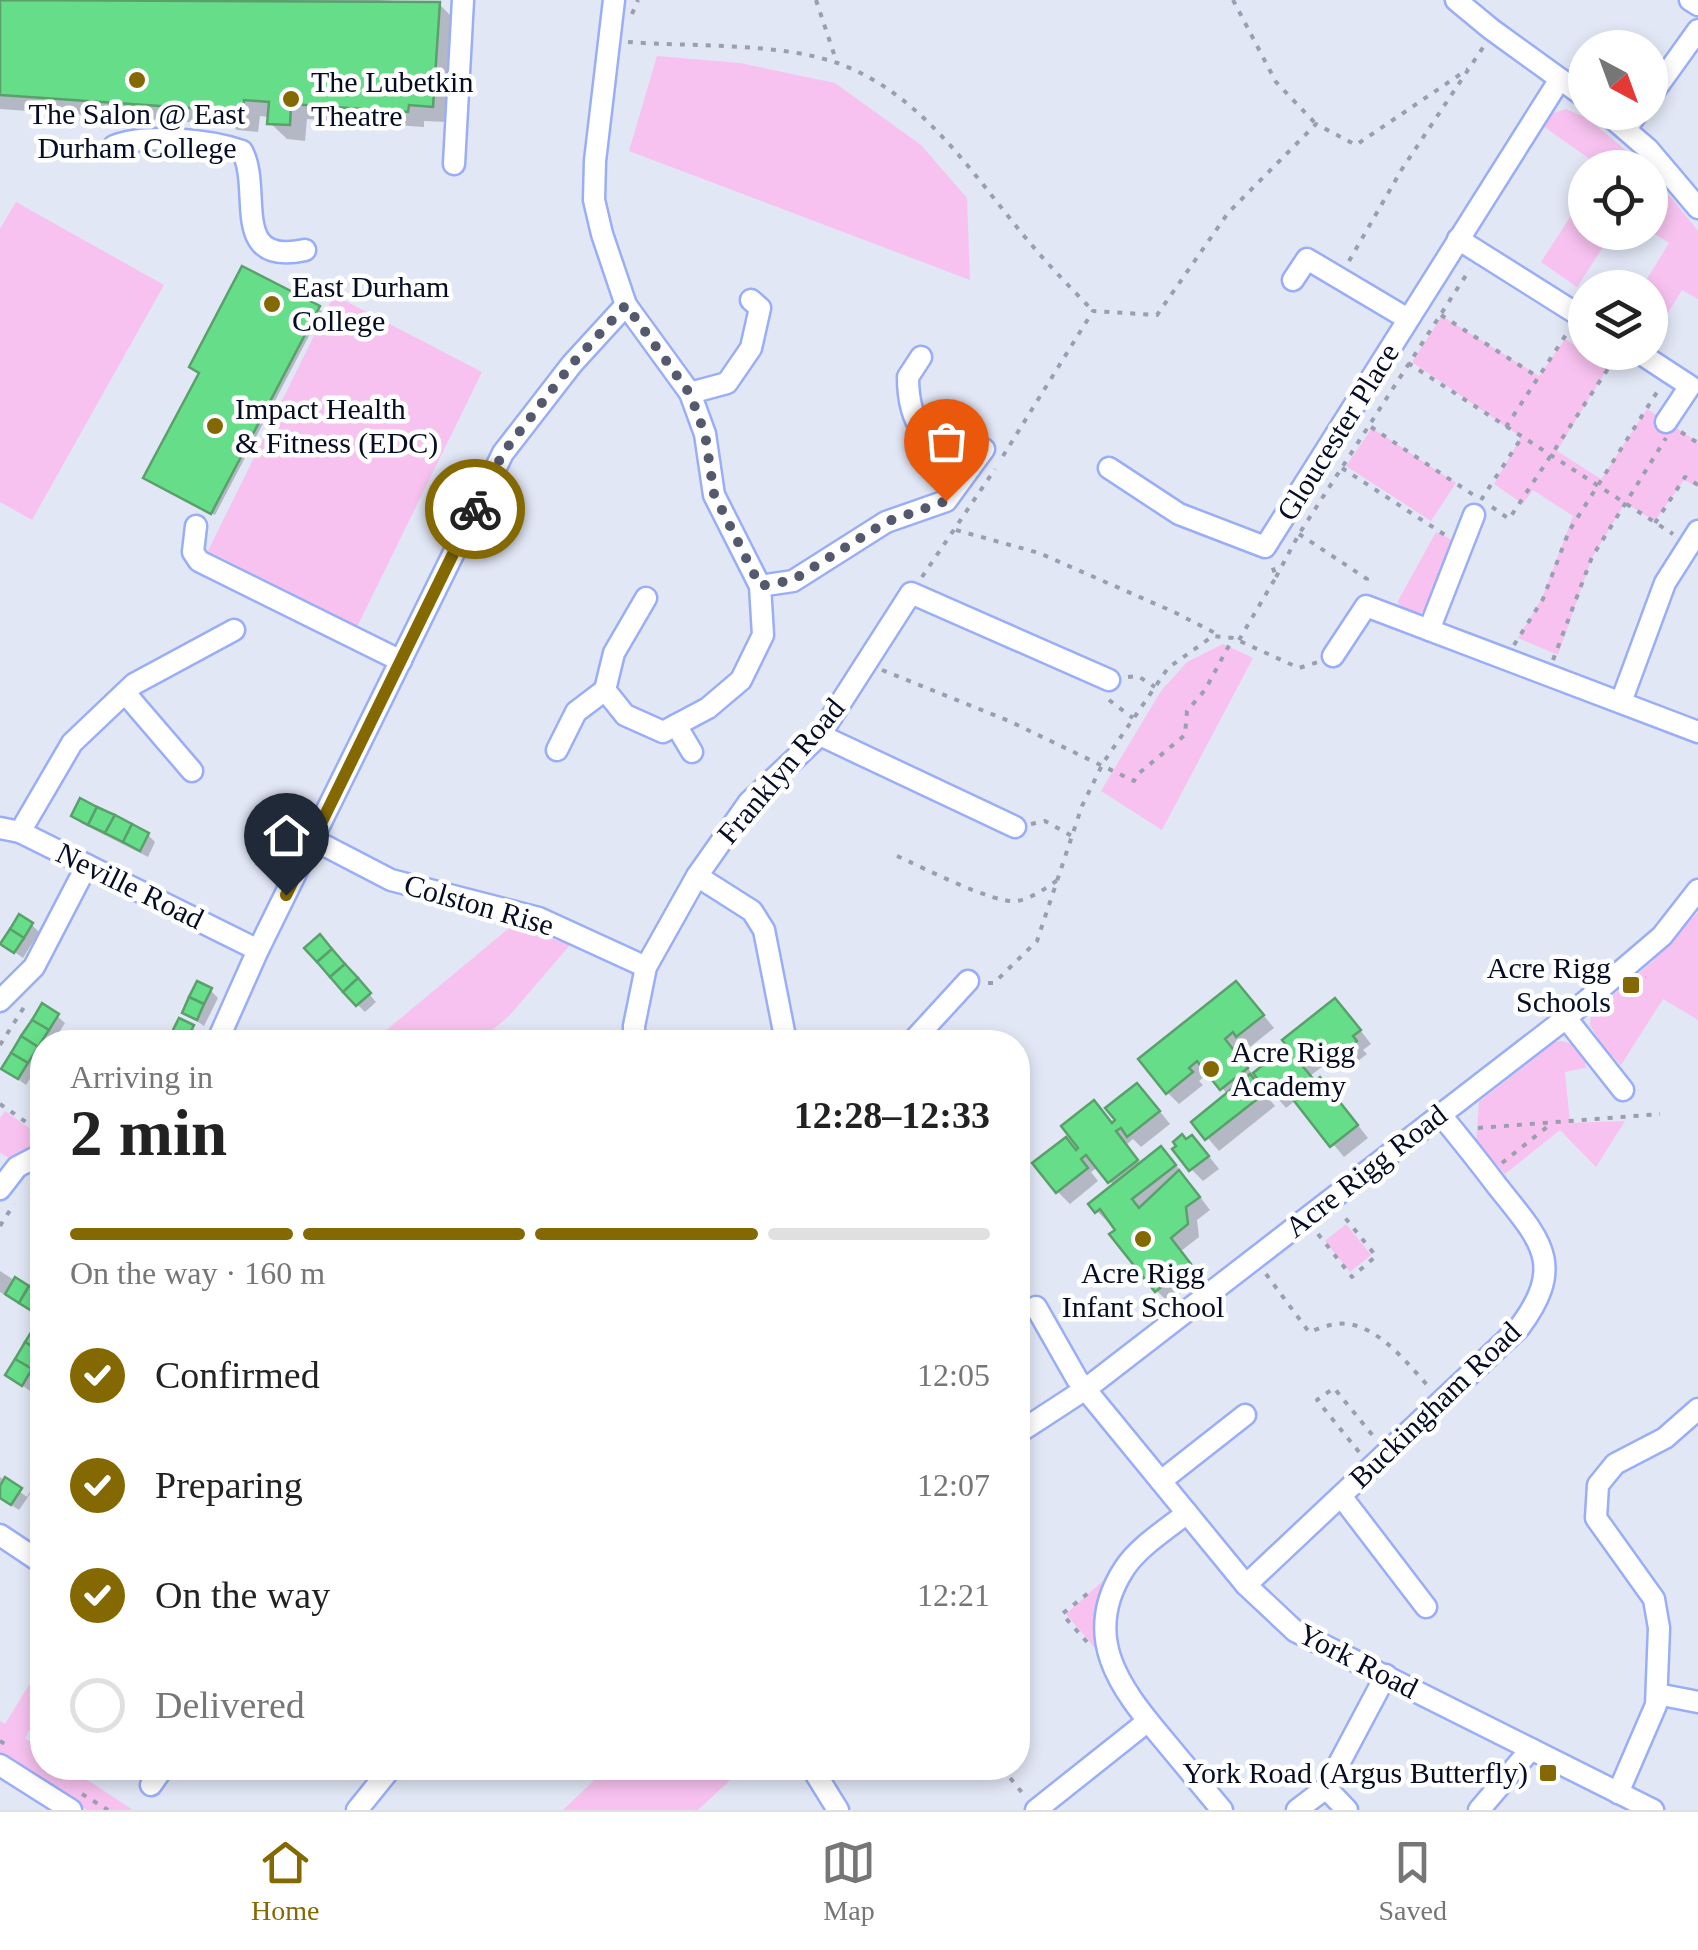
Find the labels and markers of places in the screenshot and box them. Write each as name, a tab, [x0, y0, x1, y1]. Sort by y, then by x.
place label: The Lubetkin Theatre	[311, 65, 473, 132]
marker: The Salon @ East Durham College	[126, 69, 148, 91]
marker: The Lubetkin Theatre	[280, 88, 302, 110]
place label: The Salon @ East Durham College	[29, 97, 246, 164]
place label: East Durham College	[292, 270, 449, 337]
marker: East Durham College	[261, 293, 283, 315]
place label: Impact Health & Fitness (EDC)	[235, 392, 438, 460]
pin	[904, 399, 989, 502]
marker: Impact Health & Fitness (EDC)	[204, 415, 226, 437]
pin	[244, 793, 329, 896]
place label: Acre Rigg Schools	[1487, 951, 1611, 1018]
marker: Acre Rigg Schools	[1620, 974, 1642, 996]
place label: Acre Rigg Academy	[1231, 1035, 1355, 1102]
marker: Acre Rigg Academy	[1200, 1058, 1222, 1080]
marker: Acre Rigg Infant School	[1132, 1228, 1154, 1250]
place label: Acre Rigg Infant School	[1062, 1256, 1224, 1323]
place label: York Road (Argus Butterfly)	[1182, 1756, 1528, 1790]
marker: York Road (Argus Butterfly)	[1537, 1762, 1559, 1784]

